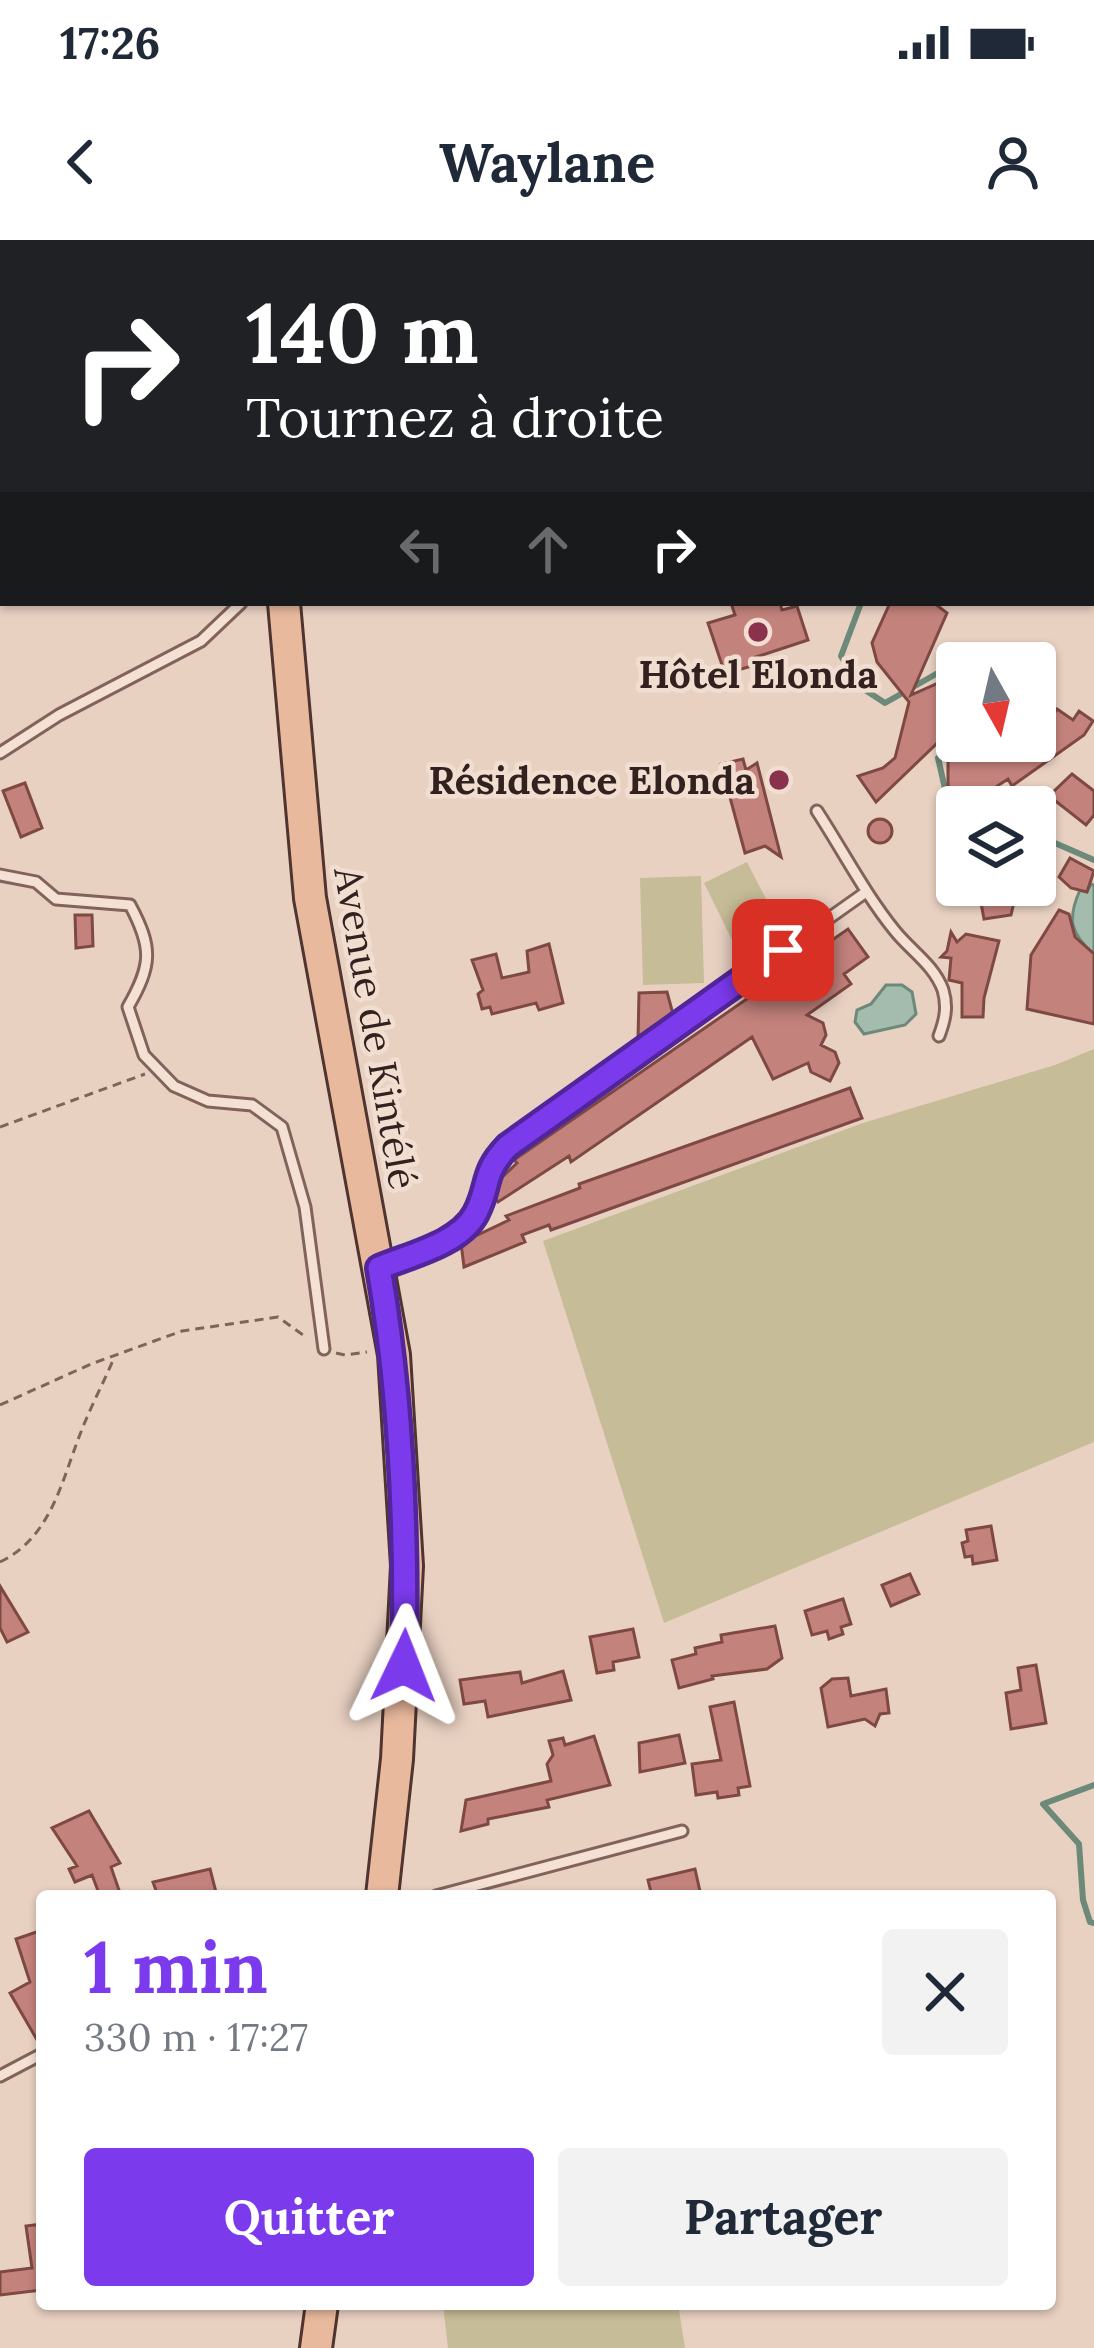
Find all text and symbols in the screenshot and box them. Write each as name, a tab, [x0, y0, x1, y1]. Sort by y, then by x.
text: 17:26	[60, 14, 161, 71]
text: Waylane	[439, 128, 655, 197]
icon: back	[48, 129, 114, 195]
icon: person	[980, 129, 1046, 195]
text: 140 m	[246, 278, 479, 386]
icon: right	[48, 288, 204, 444]
text: Tournez à droite	[246, 383, 664, 452]
icon: left	[389, 516, 455, 582]
icon: ahead	[515, 516, 581, 582]
icon: right	[641, 516, 707, 582]
marker: Hôtel Elonda	[745, 619, 771, 645]
north arrow	[936, 642, 1056, 762]
map controls	[936, 642, 1056, 906]
place label: Hôtel Elonda	[638, 649, 878, 699]
place label: Résidence Elonda	[428, 755, 755, 805]
marker: Résidence Elonda	[766, 767, 792, 793]
button: layers	[936, 786, 1056, 906]
street label: Avenue de Kintélé	[323, 862, 429, 1193]
pin	[732, 899, 834, 1001]
icon: arrive	[750, 917, 816, 983]
position arrow	[341, 1603, 467, 1729]
text: 1 min	[84, 1921, 268, 2013]
button: close	[882, 1929, 1008, 2055]
text: 330 m · 17:27	[84, 2012, 308, 2062]
button: Quitter	[84, 2148, 534, 2286]
button: Partager	[558, 2148, 1008, 2286]

